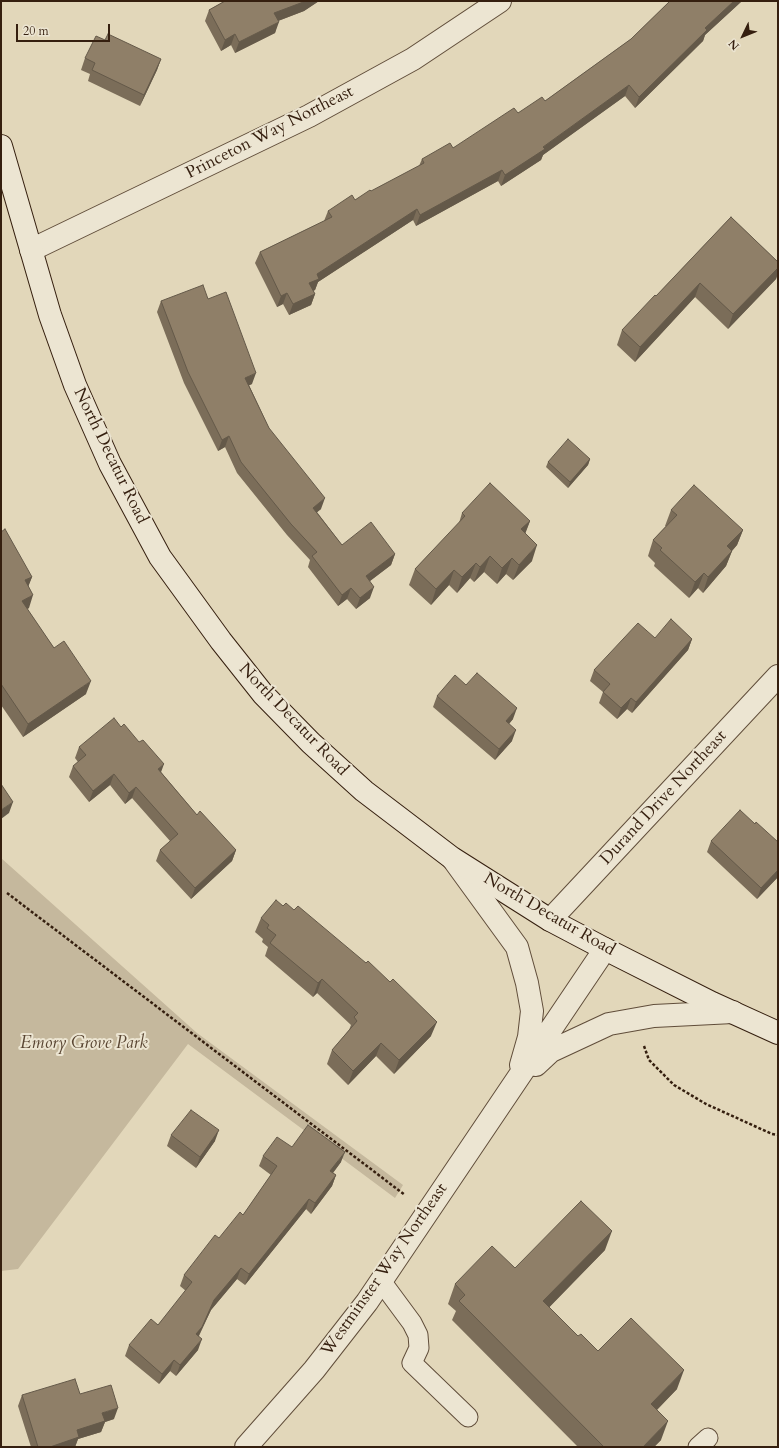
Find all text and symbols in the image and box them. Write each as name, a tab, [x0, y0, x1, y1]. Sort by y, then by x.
scale bar	[18, 16, 112, 42]
north arrow	[723, 16, 763, 56]
text: 20 m	[23, 23, 49, 39]
text: N	[725, 36, 743, 53]
street label: Princeton Way Northeast	[183, 82, 357, 184]
street label: North Decatur Road	[68, 385, 152, 527]
street label: North Decatur Road	[234, 659, 352, 781]
street label: Durand Drive Northeast	[596, 727, 732, 869]
street label: North Decatur Road	[480, 869, 618, 961]
park label: Emory Grove Park	[20, 1034, 148, 1054]
street label: Westminster Way Northeast	[317, 1180, 453, 1360]

